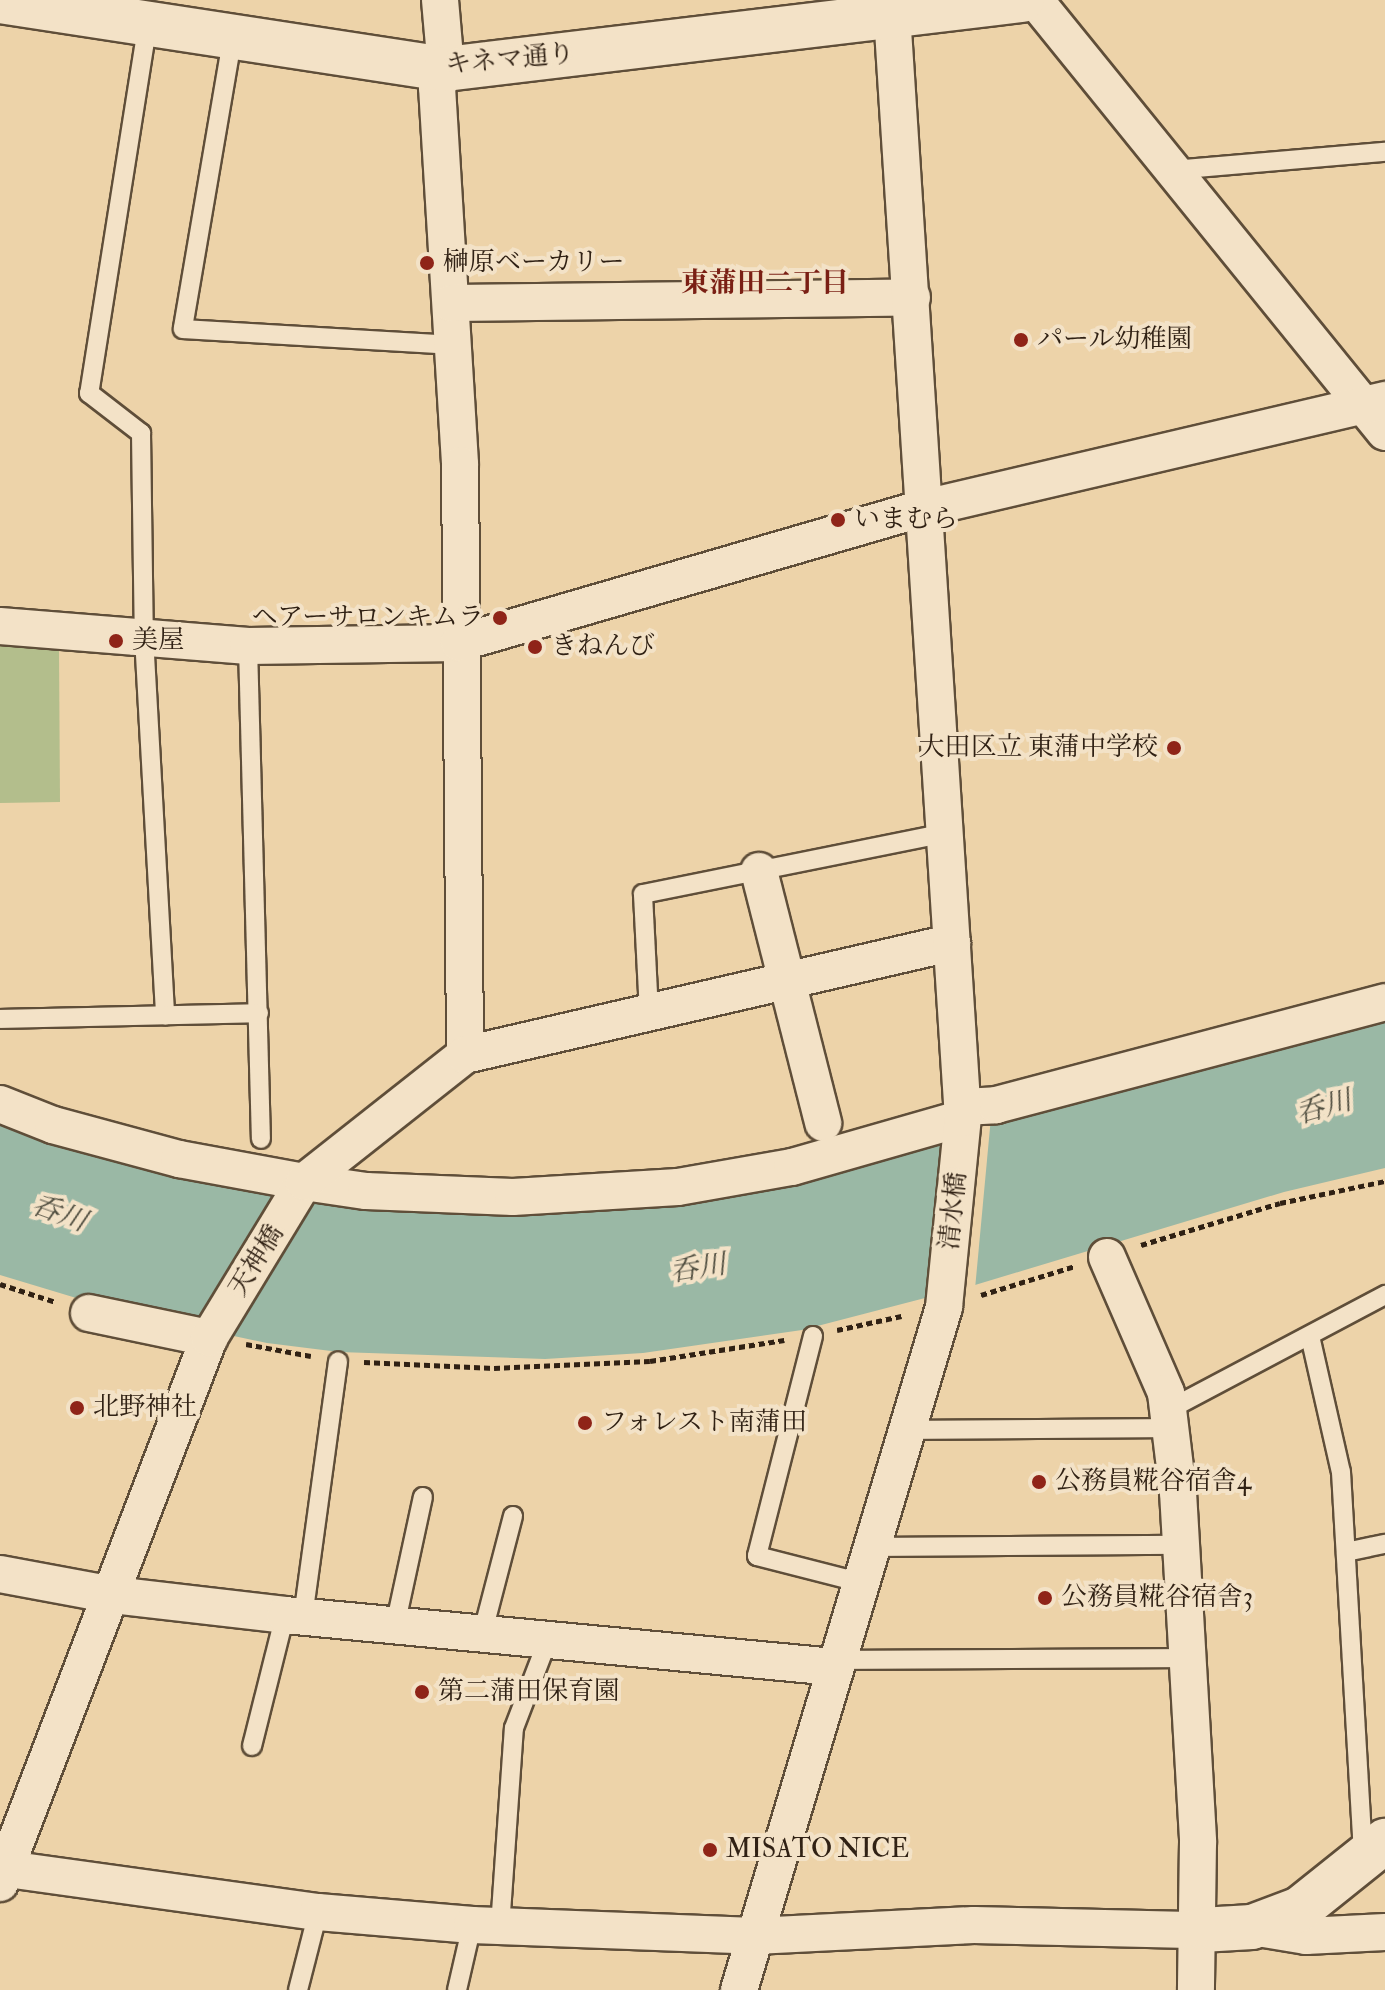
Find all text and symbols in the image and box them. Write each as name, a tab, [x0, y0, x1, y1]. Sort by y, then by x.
street label: キネマ通り	[444, 39, 576, 81]
place label: 榊原ベーカリー	[443, 247, 625, 279]
marker: 榊原ベーカリー	[418, 254, 436, 272]
district label: 東蒲田二丁目	[681, 267, 849, 301]
place label: パール幼稚園	[1037, 324, 1193, 356]
marker: パール幼稚園	[1012, 331, 1030, 349]
place label: いまむら	[854, 504, 958, 536]
marker: いまむら	[829, 511, 847, 529]
place label: ヘアーサロンキムラ	[251, 602, 484, 634]
marker: ヘアーサロンキムラ	[491, 609, 509, 627]
place label: 美屋	[132, 625, 184, 657]
place label: きねんび	[551, 631, 655, 663]
marker: 美屋	[107, 632, 125, 650]
marker: きねんび	[526, 638, 544, 656]
place label: 大田区立 東蒲中学校	[919, 732, 1158, 764]
marker: 大田区立 東蒲中学校	[1165, 739, 1183, 757]
water label: 呑川	[1292, 1084, 1356, 1132]
street label: 清水橋	[934, 1171, 974, 1251]
water label: 呑川	[27, 1189, 91, 1239]
street label: 天神橋	[223, 1220, 291, 1302]
water label: 呑川	[668, 1248, 728, 1290]
place label: 北野神社	[93, 1392, 197, 1424]
marker: 北野神社	[68, 1399, 86, 1417]
place label: フォレスト南蒲田	[601, 1407, 809, 1439]
marker: フォレスト南蒲田	[576, 1414, 594, 1432]
place label: 公務員糀谷宿舎4	[1055, 1466, 1251, 1498]
marker: 公務員糀谷宿舎4	[1030, 1473, 1048, 1491]
place label: 公務員糀谷宿舎3	[1061, 1582, 1253, 1614]
marker: 公務員糀谷宿舎3	[1036, 1589, 1054, 1607]
place label: 第二蒲田保育園	[438, 1676, 620, 1708]
marker: 第二蒲田保育園	[413, 1683, 431, 1701]
place label: MISATO NICE	[726, 1834, 909, 1866]
marker: MISATO NICE	[701, 1841, 719, 1859]

